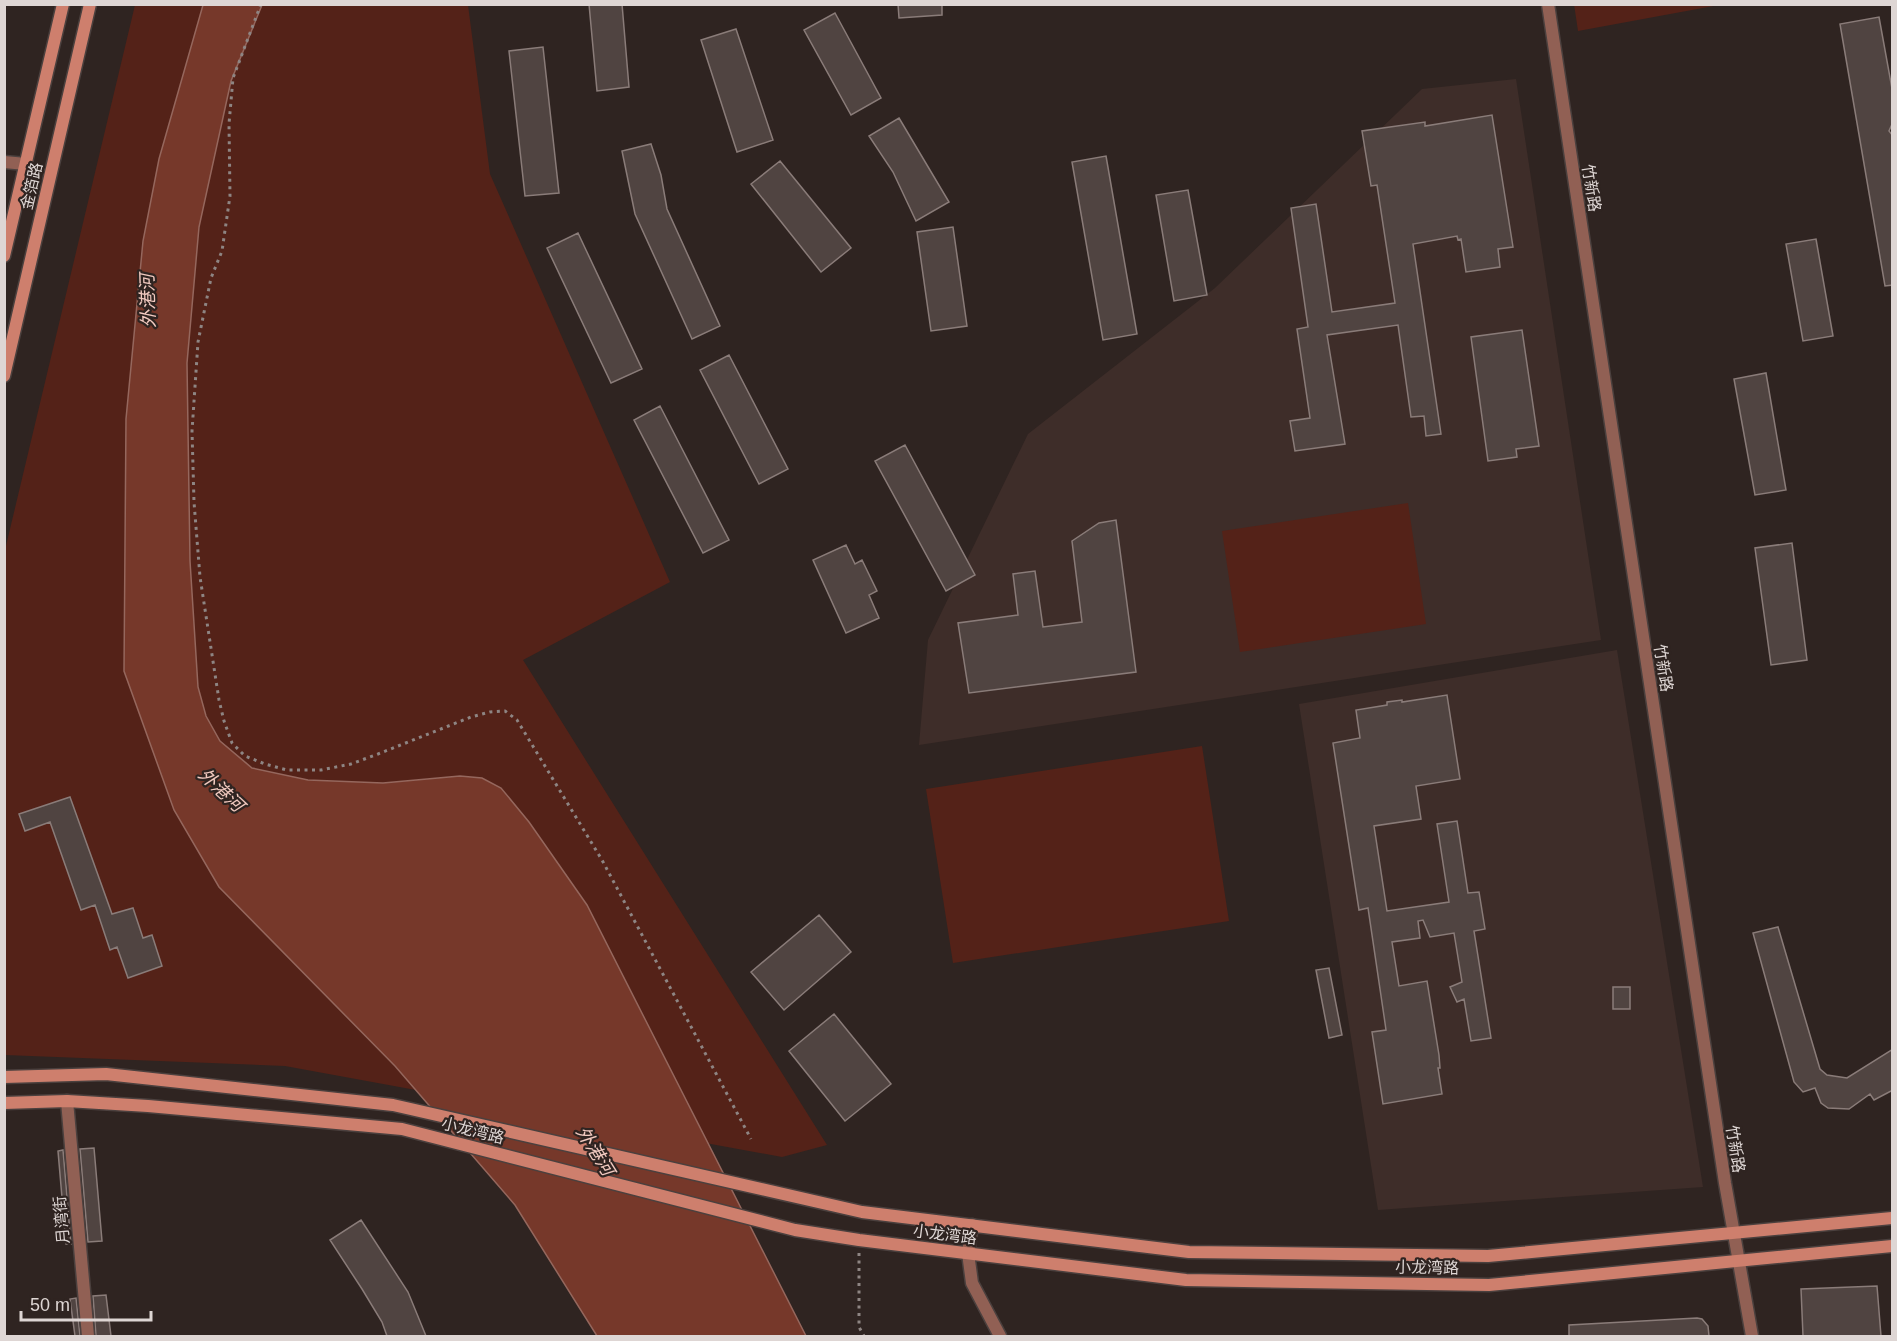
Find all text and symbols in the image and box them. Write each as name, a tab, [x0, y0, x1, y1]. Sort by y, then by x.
street label: 金箔路	[18, 161, 45, 211]
street label: 竹新路	[1579, 163, 1604, 213]
water label: 外港河	[137, 271, 159, 328]
street label: 竹新路	[1651, 643, 1676, 693]
water label: 外港河	[194, 764, 250, 818]
street label: 小龙湾路	[440, 1114, 506, 1146]
water label: 外港河	[572, 1123, 619, 1182]
street label: 竹新路	[1723, 1124, 1748, 1174]
street label: 月湾街	[51, 1195, 72, 1245]
street label: 小龙湾路	[912, 1222, 978, 1247]
street label: 小龙湾路	[1395, 1258, 1459, 1277]
scale bar	[21, 1284, 152, 1322]
text: 50 m	[30, 1295, 70, 1315]

